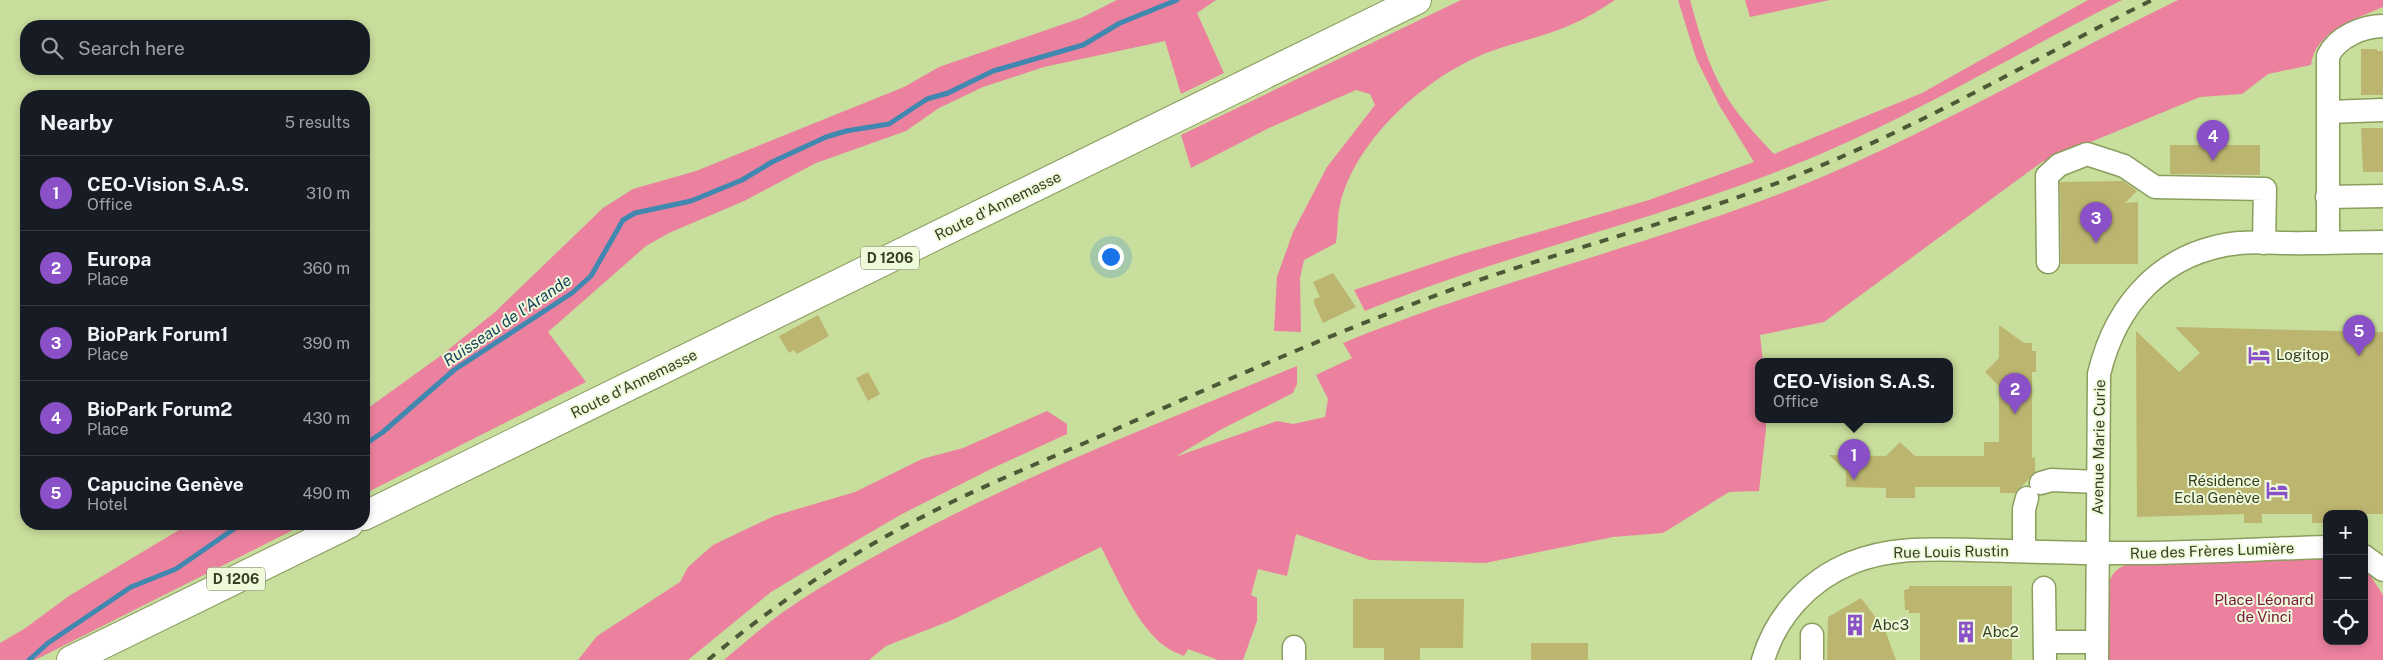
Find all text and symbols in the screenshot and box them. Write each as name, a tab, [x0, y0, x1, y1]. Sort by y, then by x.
search box	[20, 20, 370, 75]
icon: search	[38, 34, 66, 62]
text: Search here	[78, 37, 185, 59]
text: Nearby	[40, 110, 113, 135]
text: 5 results	[285, 113, 350, 132]
pin: 4	[2197, 120, 2229, 161]
street label: Route d'Annemasse	[932, 168, 1064, 244]
text: CEO-Vision S.A.S.	[87, 173, 249, 195]
text: 1	[53, 184, 59, 203]
text: 310 m	[306, 184, 350, 203]
text: Office	[87, 195, 133, 214]
pin: 3	[2080, 202, 2112, 243]
your location	[1098, 244, 1124, 270]
road number: D 1206	[861, 247, 919, 270]
text: Europa	[87, 248, 151, 270]
text: 2	[51, 259, 61, 278]
text: 360 m	[303, 259, 350, 278]
text: Place	[87, 270, 129, 289]
water label: Ruisseau de l'Arande	[440, 270, 575, 370]
pin: 5	[2343, 315, 2375, 356]
text: BioPark Forum1	[87, 323, 228, 345]
text: 3	[51, 334, 61, 353]
text: 390 m	[303, 334, 350, 353]
hotel icon: Logitop	[2246, 342, 2272, 368]
text: Place	[87, 345, 129, 364]
street label: Route d'Annemasse	[568, 346, 700, 422]
place label: Logitop	[2276, 346, 2329, 363]
popup	[1755, 358, 1953, 423]
text: CEO-Vision S.A.S.	[1773, 370, 1935, 392]
pin: 2	[1999, 373, 2031, 414]
street label: Avenue Marie Curie	[2089, 379, 2108, 515]
text: Office	[1773, 392, 1818, 411]
text: BioPark Forum2	[87, 398, 232, 420]
text: 4	[51, 409, 61, 428]
text: 430 m	[302, 409, 350, 428]
text: Place	[87, 420, 129, 439]
pin: 1	[1838, 439, 1870, 480]
place label: Résidence Ecla Genève	[2174, 472, 2260, 506]
text: Capucine Genève	[87, 473, 244, 495]
hotel icon: Résidence Ecla Genève	[2264, 477, 2290, 503]
text: 5	[51, 484, 61, 503]
text: 490 m	[303, 484, 350, 503]
text: Hotel	[87, 495, 128, 514]
map controls	[2323, 510, 2368, 645]
button: +	[2323, 510, 2368, 555]
street label: Rue des Frères Lumière	[2129, 539, 2295, 562]
street label: Rue Louis Rustin	[1893, 542, 2009, 561]
button: −	[2323, 555, 2368, 600]
road number: D 1206	[207, 568, 265, 590]
park label: Place Léonard de Vinci	[2214, 591, 2314, 625]
button: locate	[2323, 600, 2368, 645]
building icon: Abc3	[1842, 612, 1868, 638]
place label: Abc3	[1872, 616, 1909, 633]
building icon: Abc2	[1953, 619, 1979, 645]
place label: Abc2	[1982, 623, 2019, 640]

